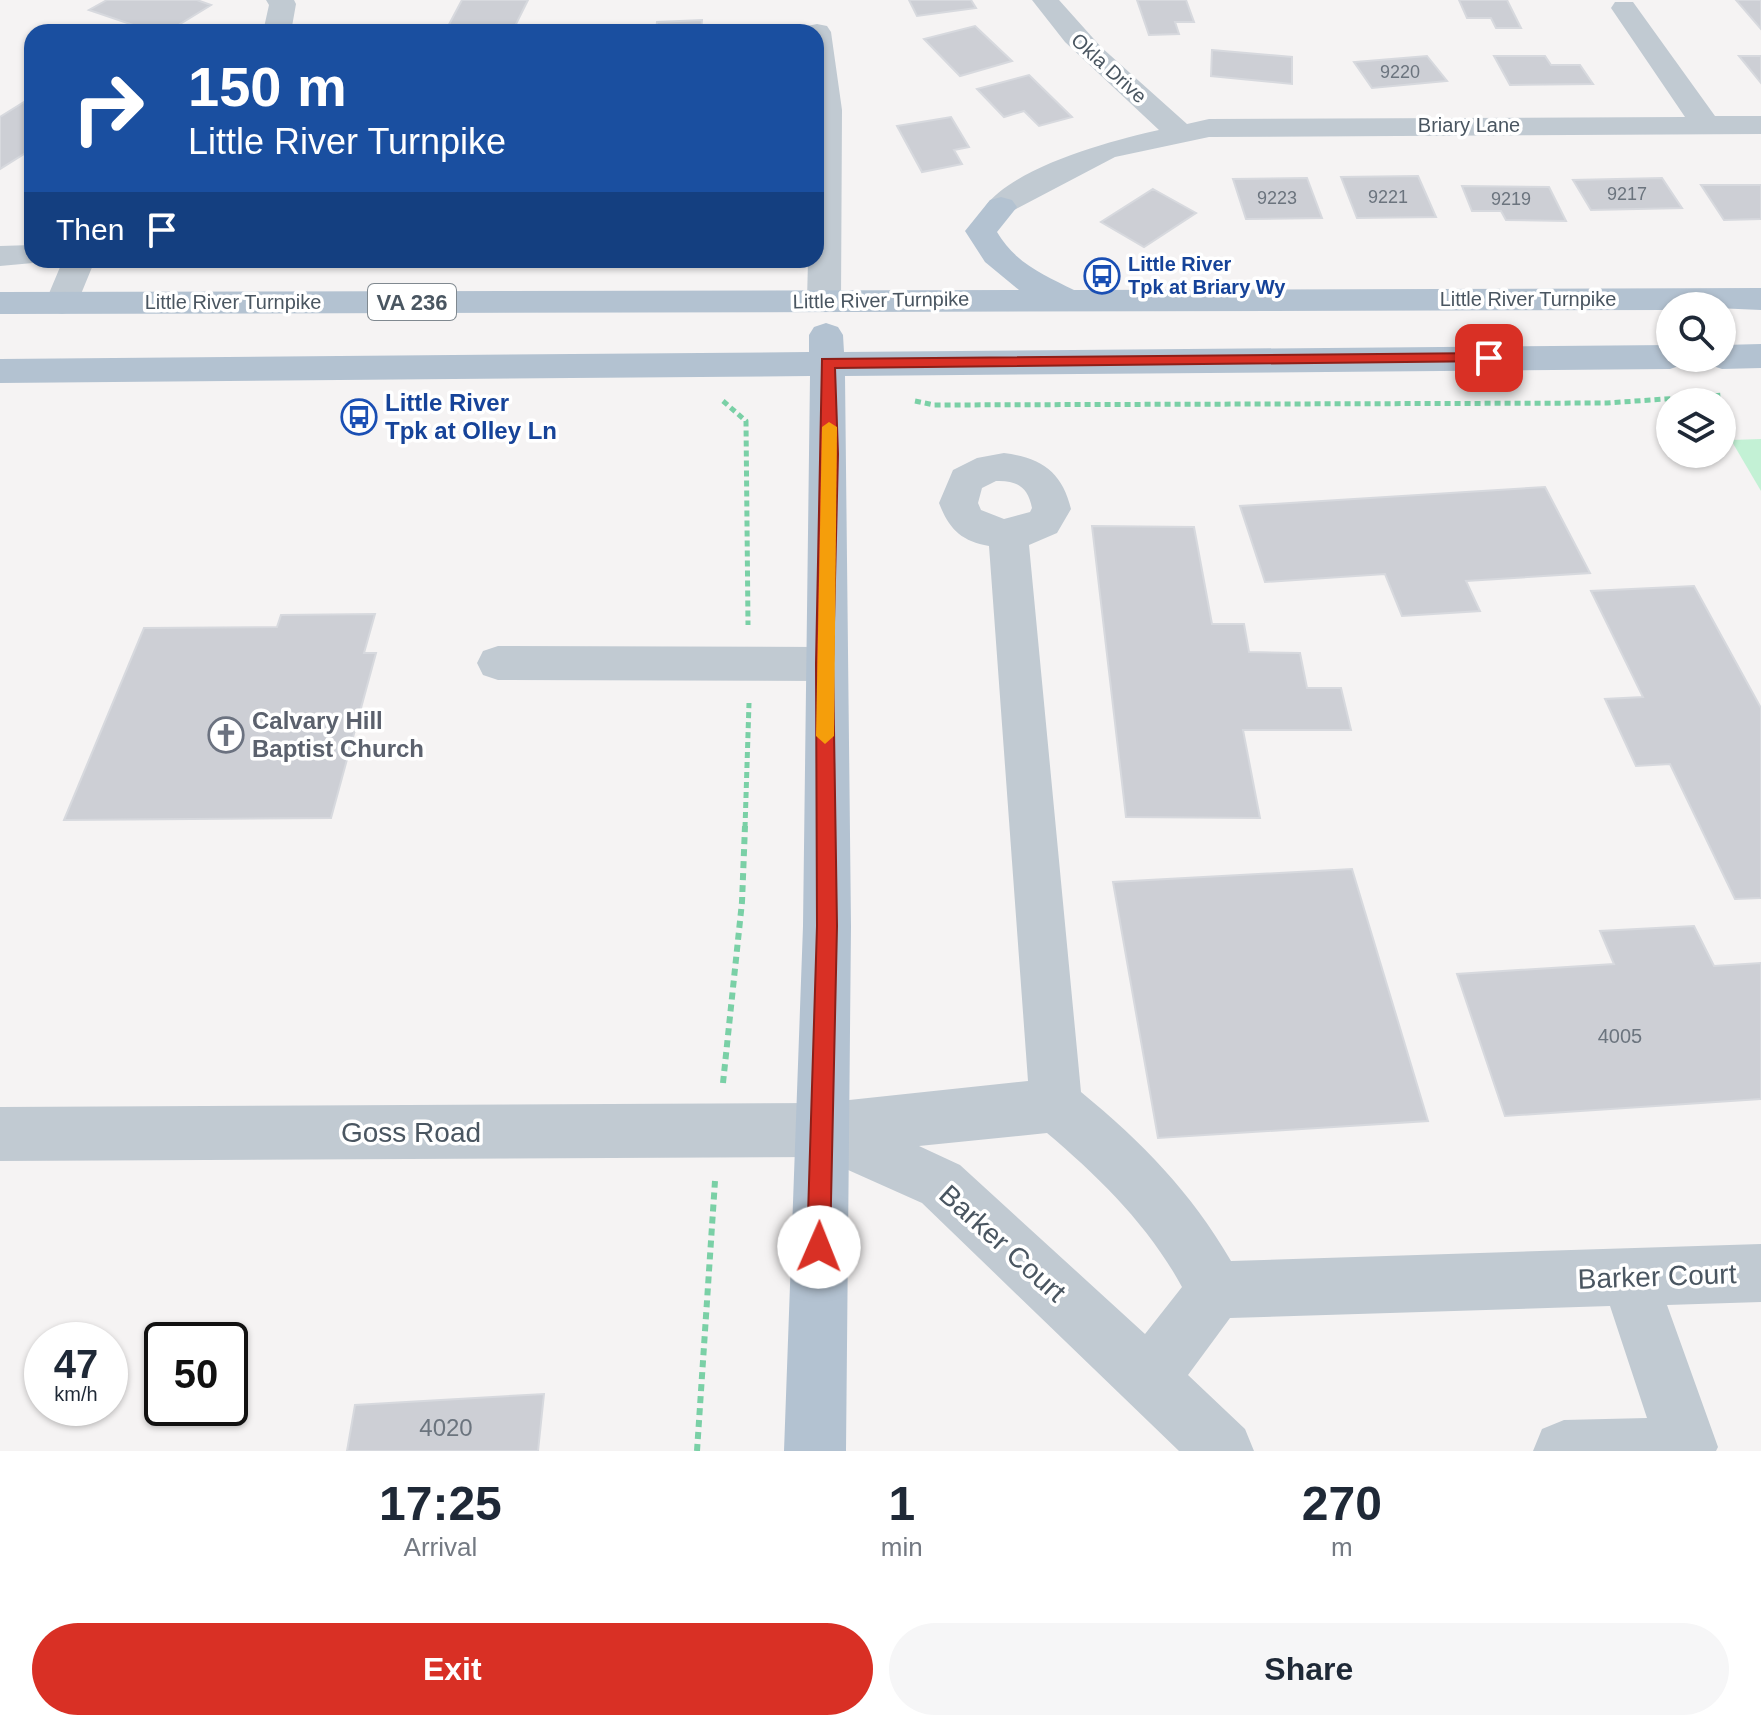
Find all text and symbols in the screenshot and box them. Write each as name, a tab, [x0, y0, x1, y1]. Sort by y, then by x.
street label: Okla Drive	[1067, 29, 1151, 107]
text: 150 m	[188, 55, 347, 118]
icon: right	[56, 56, 160, 160]
house number: 9220	[1380, 62, 1420, 82]
street label: Briary Lane	[1418, 114, 1520, 136]
text: Little River Turnpike	[188, 121, 506, 162]
house number: 9217	[1607, 184, 1647, 204]
house number: 9221	[1368, 187, 1408, 207]
house number: 9223	[1257, 188, 1297, 208]
house number: 9219	[1491, 189, 1531, 209]
icon: arrive	[140, 208, 184, 252]
text: Then	[56, 213, 124, 246]
place label: Little River Tpk at Briary Wy	[1128, 253, 1286, 298]
bus stop icon: Little River Tpk at Briary Wy	[1083, 257, 1121, 295]
road number: VA 236	[368, 284, 456, 320]
street label: Little River Turnpike	[792, 287, 970, 313]
street label: Little River Turnpike	[1440, 288, 1616, 310]
street label: Little River Turnpike	[145, 291, 321, 313]
map controls	[1656, 292, 1736, 468]
button: search	[1656, 292, 1736, 372]
pin	[1455, 324, 1523, 392]
icon: arrive	[1467, 336, 1511, 380]
button: layers	[1656, 388, 1736, 468]
place label: Little River Tpk at Olley Ln	[385, 389, 557, 444]
bus stop icon: Little River Tpk at Olley Ln	[340, 398, 378, 436]
place label: Calvary Hill Baptist Church	[252, 707, 424, 762]
church icon: Calvary Hill Baptist Church	[207, 716, 245, 754]
house number: 4005	[1598, 1025, 1642, 1047]
street label: Goss Road	[341, 1117, 481, 1148]
street label: Barker Court	[933, 1179, 1072, 1308]
position arrow	[777, 1205, 861, 1289]
street label: Barker Court	[1577, 1258, 1737, 1295]
speed limit sign: 50	[144, 1322, 248, 1426]
text: 47	[54, 1342, 98, 1386]
text: km/h	[54, 1383, 98, 1405]
house number: 4020	[419, 1414, 473, 1441]
text: 17:25	[379, 1477, 502, 1530]
text: 1	[888, 1477, 915, 1530]
text: 270	[1302, 1477, 1382, 1530]
text: Arrival	[404, 1532, 477, 1562]
text: min	[881, 1532, 923, 1562]
text: m	[1331, 1532, 1353, 1562]
button: Exit	[32, 1623, 873, 1715]
button: Share	[889, 1623, 1729, 1715]

